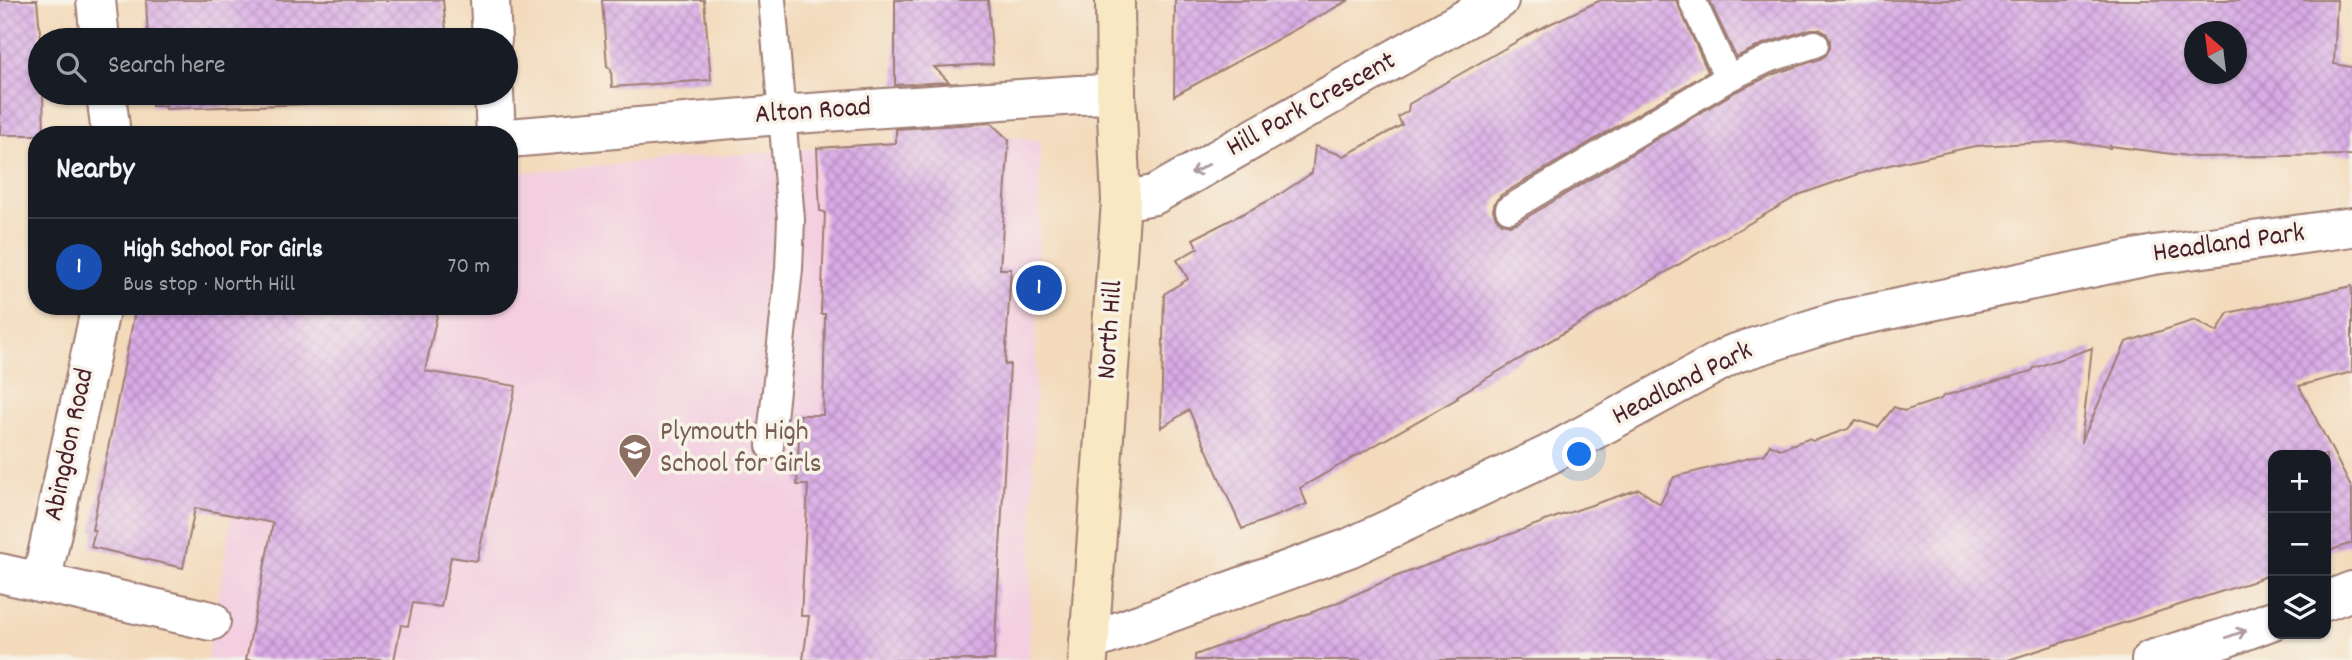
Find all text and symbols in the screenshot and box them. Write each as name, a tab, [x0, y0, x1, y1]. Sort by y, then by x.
north arrow	[2184, 21, 2247, 84]
search box	[28, 28, 518, 105]
street label: Hill Park Crescent	[1220, 43, 1404, 169]
icon: search	[52, 48, 90, 86]
text: Search here	[108, 48, 226, 85]
street label: Alton Road	[754, 89, 872, 137]
text: Nearby	[56, 150, 134, 193]
one-way arrow	[1191, 162, 1211, 176]
street label: Headland Park	[2150, 215, 2308, 275]
text: High School For Girls	[123, 232, 323, 269]
text: 1	[76, 251, 82, 284]
text: 70 m	[448, 251, 490, 284]
pin: 1	[1016, 262, 1062, 314]
text: Bus stop · North Hill	[123, 269, 295, 302]
street label: North Hill	[1089, 279, 1135, 381]
street label: Headland Park	[1606, 332, 1760, 438]
street label: Abingdon Road	[35, 365, 107, 525]
place label: Plymouth High School for Girls	[660, 414, 822, 486]
school or university icon: Plymouth High School for Girls	[616, 431, 654, 480]
your location	[1562, 437, 1596, 471]
map controls	[2268, 450, 2331, 639]
button: +	[2268, 450, 2331, 513]
button: −	[2268, 513, 2331, 576]
button: layers	[2268, 576, 2331, 639]
one-way arrow	[2224, 627, 2246, 639]

